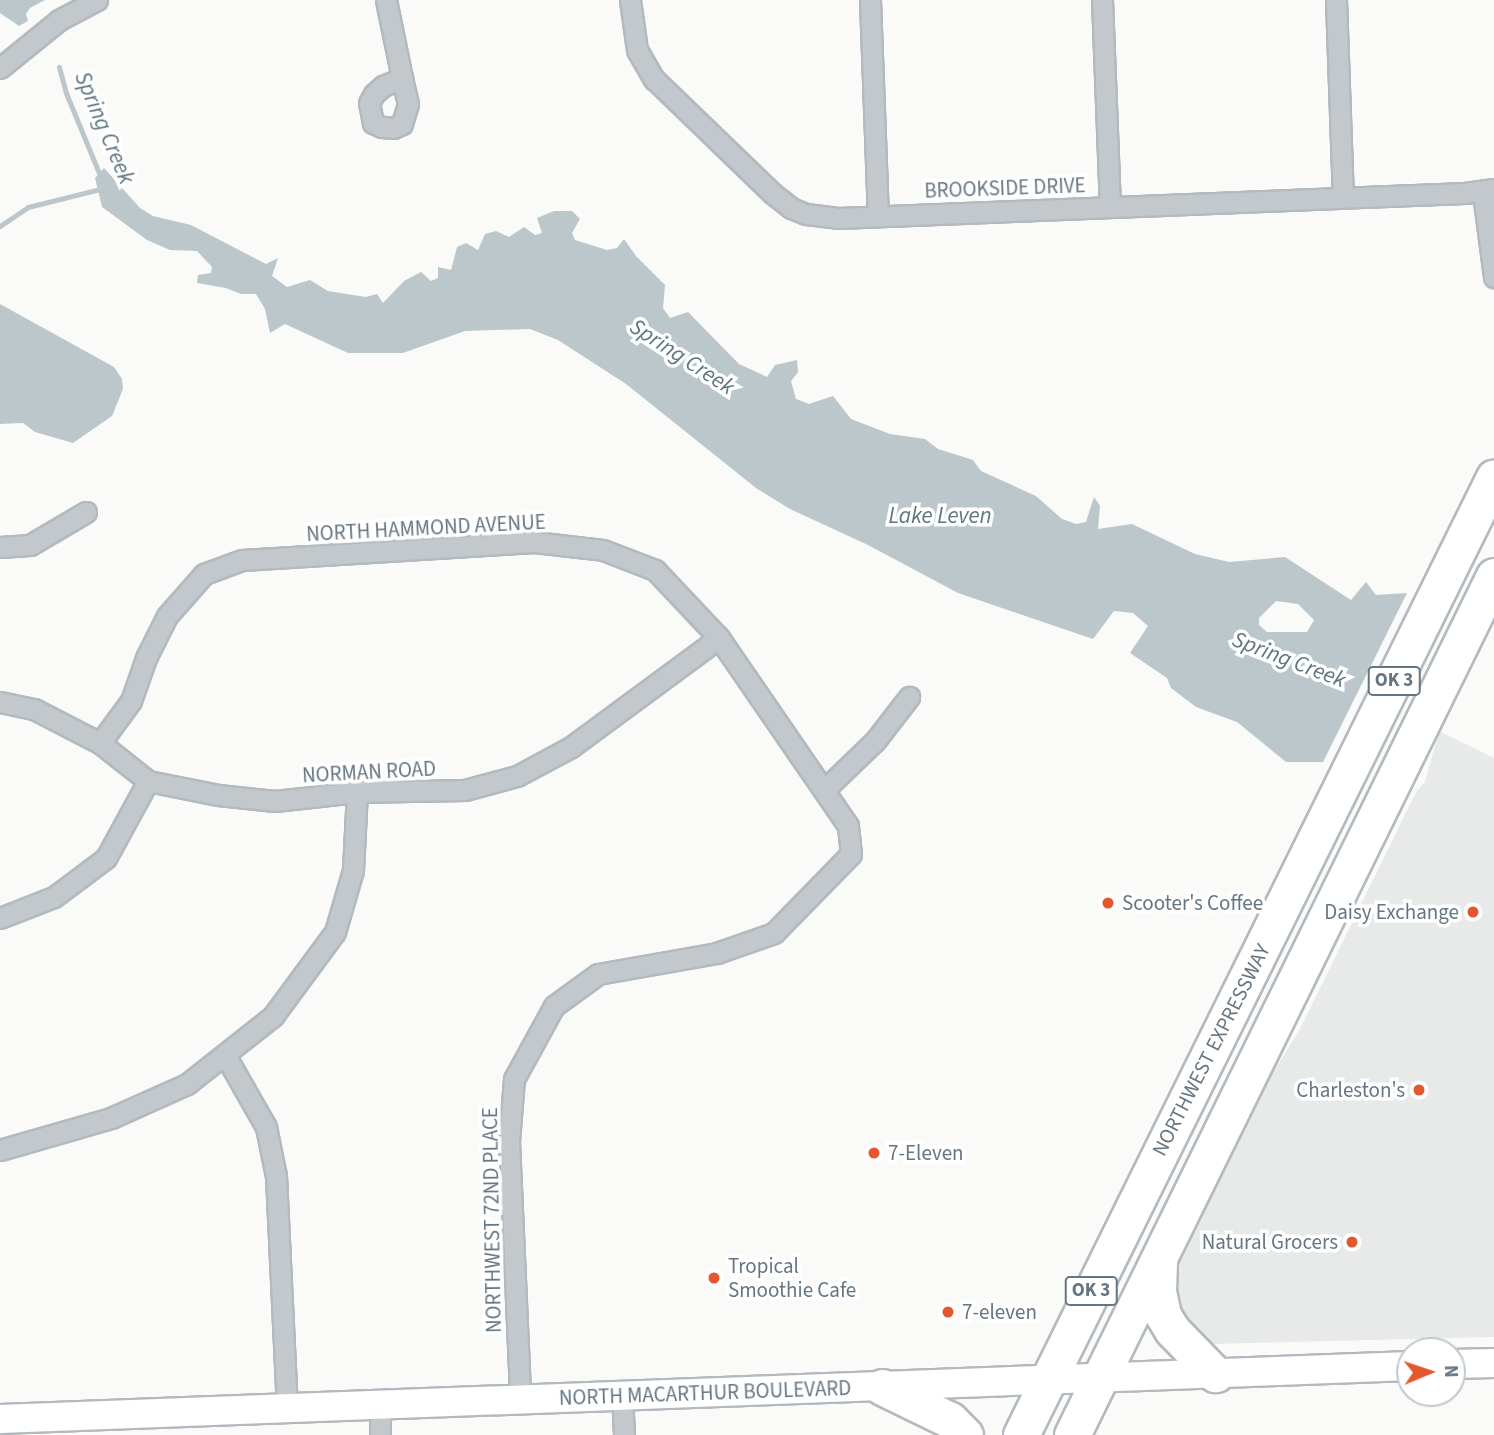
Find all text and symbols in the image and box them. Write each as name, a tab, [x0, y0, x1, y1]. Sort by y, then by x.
water label: Spring Creek	[68, 68, 140, 188]
street label: BROOKSIDE DRIVE	[924, 173, 1086, 203]
water label: Spring Creek	[624, 313, 740, 401]
water label: Lake Leven	[888, 502, 992, 530]
street label: NORTH HAMMOND AVENUE	[306, 509, 546, 547]
water label: Spring Creek	[1228, 626, 1350, 694]
road number: OK 3	[1368, 666, 1420, 696]
street label: NORMAN ROAD	[301, 756, 437, 788]
place label: Scooter's Coffee	[1122, 890, 1263, 916]
marker: Scooter's Coffee	[1100, 895, 1116, 911]
place label: Daisy Exchange	[1324, 899, 1459, 925]
marker: Daisy Exchange	[1465, 904, 1481, 920]
street label: NORTHWEST EXPRESSWAY	[1147, 940, 1275, 1160]
place label: Charleston's	[1296, 1077, 1405, 1103]
marker: Charleston's	[1411, 1082, 1427, 1098]
street label: NORTHWEST 72ND PLACE	[477, 1107, 507, 1333]
place label: 7-Eleven	[888, 1140, 964, 1166]
marker: 7-Eleven	[866, 1145, 882, 1161]
place label: Natural Grocers	[1202, 1229, 1338, 1255]
marker: Natural Grocers	[1344, 1234, 1360, 1250]
place label: Tropical Smoothie Cafe	[728, 1253, 856, 1303]
marker: Tropical Smoothie Cafe	[706, 1270, 722, 1286]
road number: OK 3	[1065, 1275, 1117, 1306]
place label: 7-eleven	[962, 1299, 1037, 1325]
marker: 7-eleven	[940, 1304, 956, 1320]
north arrow	[1396, 1337, 1466, 1407]
text: N	[1437, 1365, 1464, 1378]
street label: NORTH MACARTHUR BOULEVARD	[558, 1375, 852, 1411]

